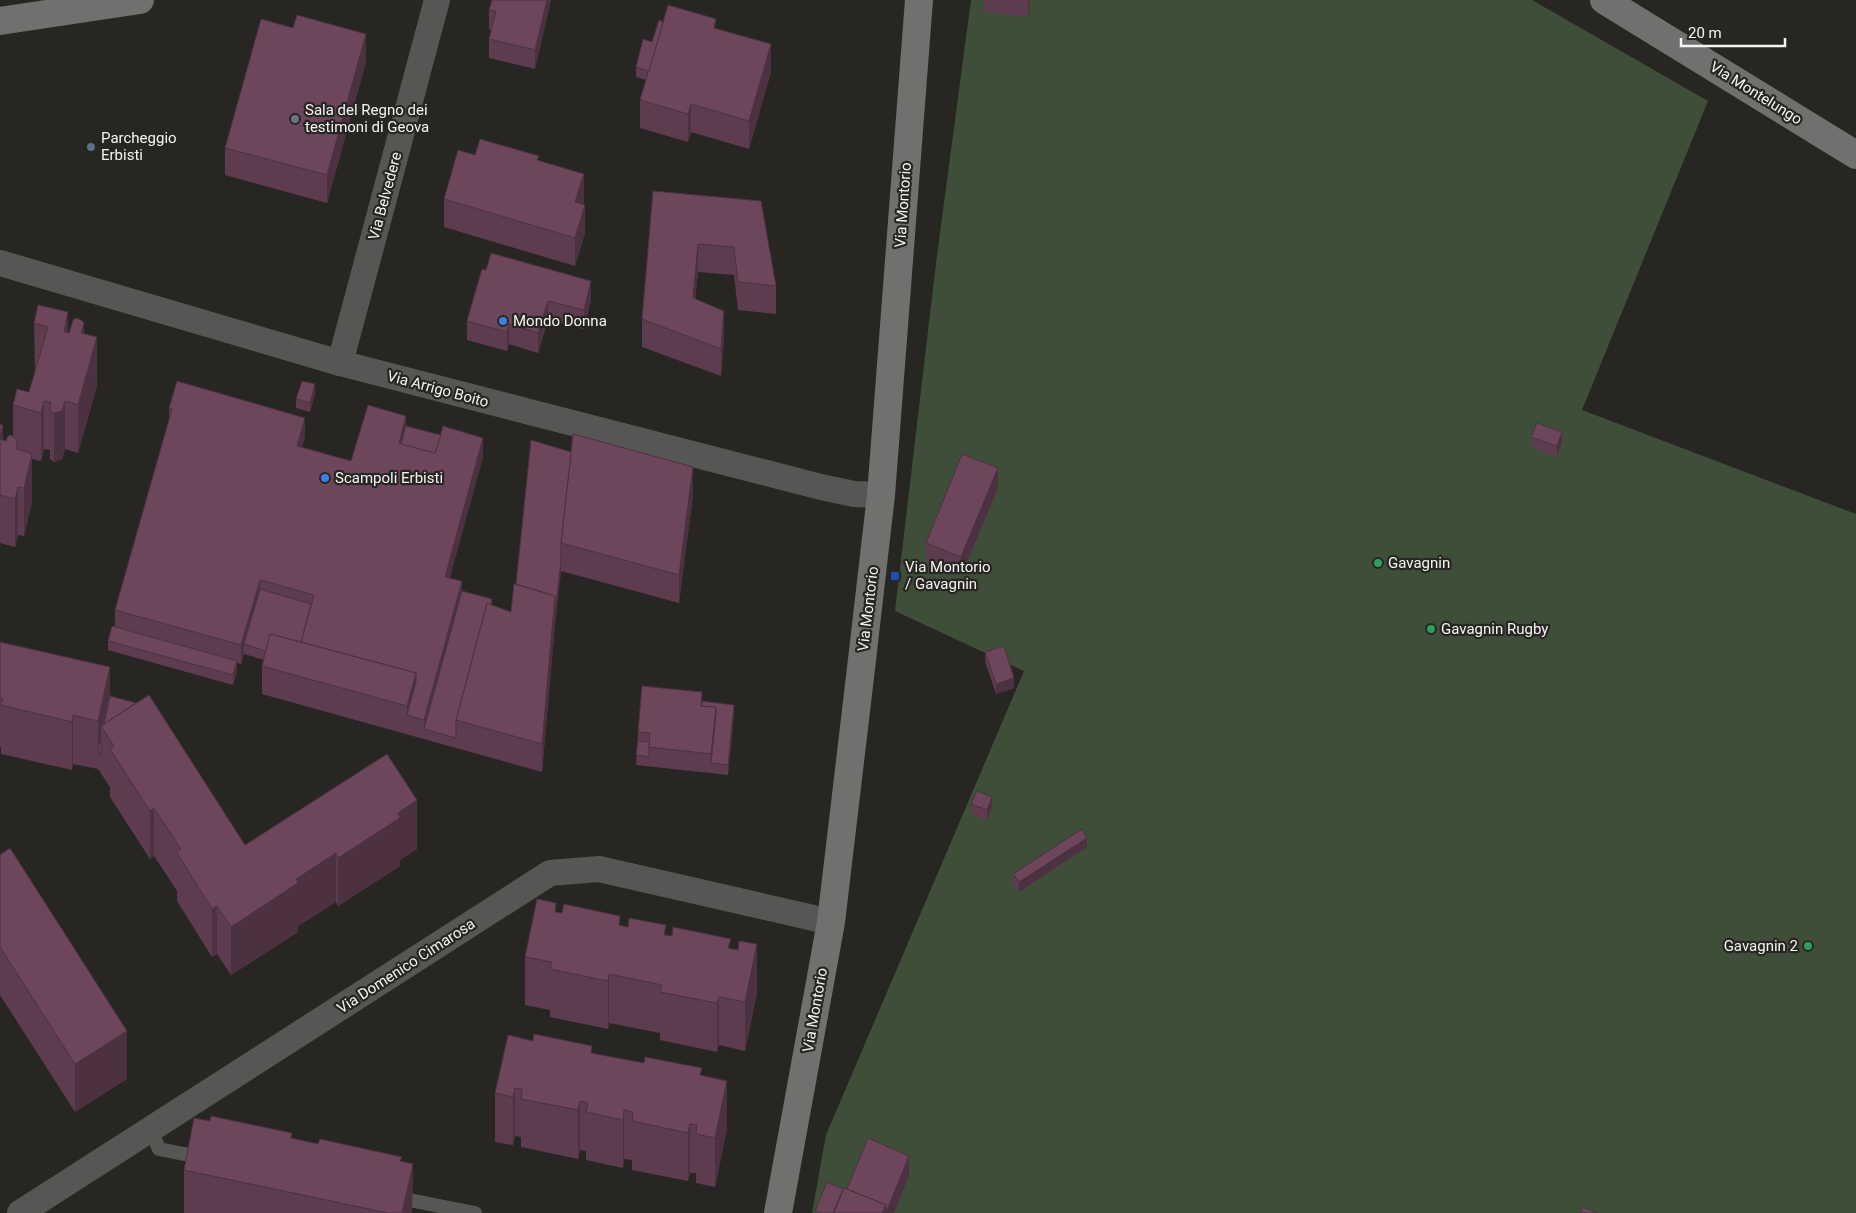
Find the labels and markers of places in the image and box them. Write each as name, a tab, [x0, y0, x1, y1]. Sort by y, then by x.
place label: Sala del Regno dei testimoni di Geova	[305, 101, 429, 136]
marker: Sala del Regno dei testimoni di Geova	[289, 113, 301, 125]
place label: Parcheggio Erbisti	[101, 129, 177, 164]
marker: Parcheggio Erbisti	[85, 141, 97, 153]
place label: Mondo Donna	[513, 312, 607, 330]
marker: Mondo Donna	[497, 315, 509, 327]
place label: Scampoli Erbisti	[335, 469, 443, 487]
marker: Scampoli Erbisti	[319, 472, 331, 484]
place label: Gavagnin	[1388, 554, 1450, 572]
marker: Gavagnin	[1372, 557, 1384, 569]
place label: Via Montorio / Gavagnin	[905, 558, 991, 593]
marker: Via Montorio / Gavagnin	[889, 570, 901, 582]
place label: Gavagnin Rugby	[1441, 620, 1548, 638]
marker: Gavagnin Rugby	[1425, 623, 1437, 635]
place label: Gavagnin 2	[1724, 937, 1798, 955]
marker: Gavagnin 2	[1802, 940, 1814, 952]

